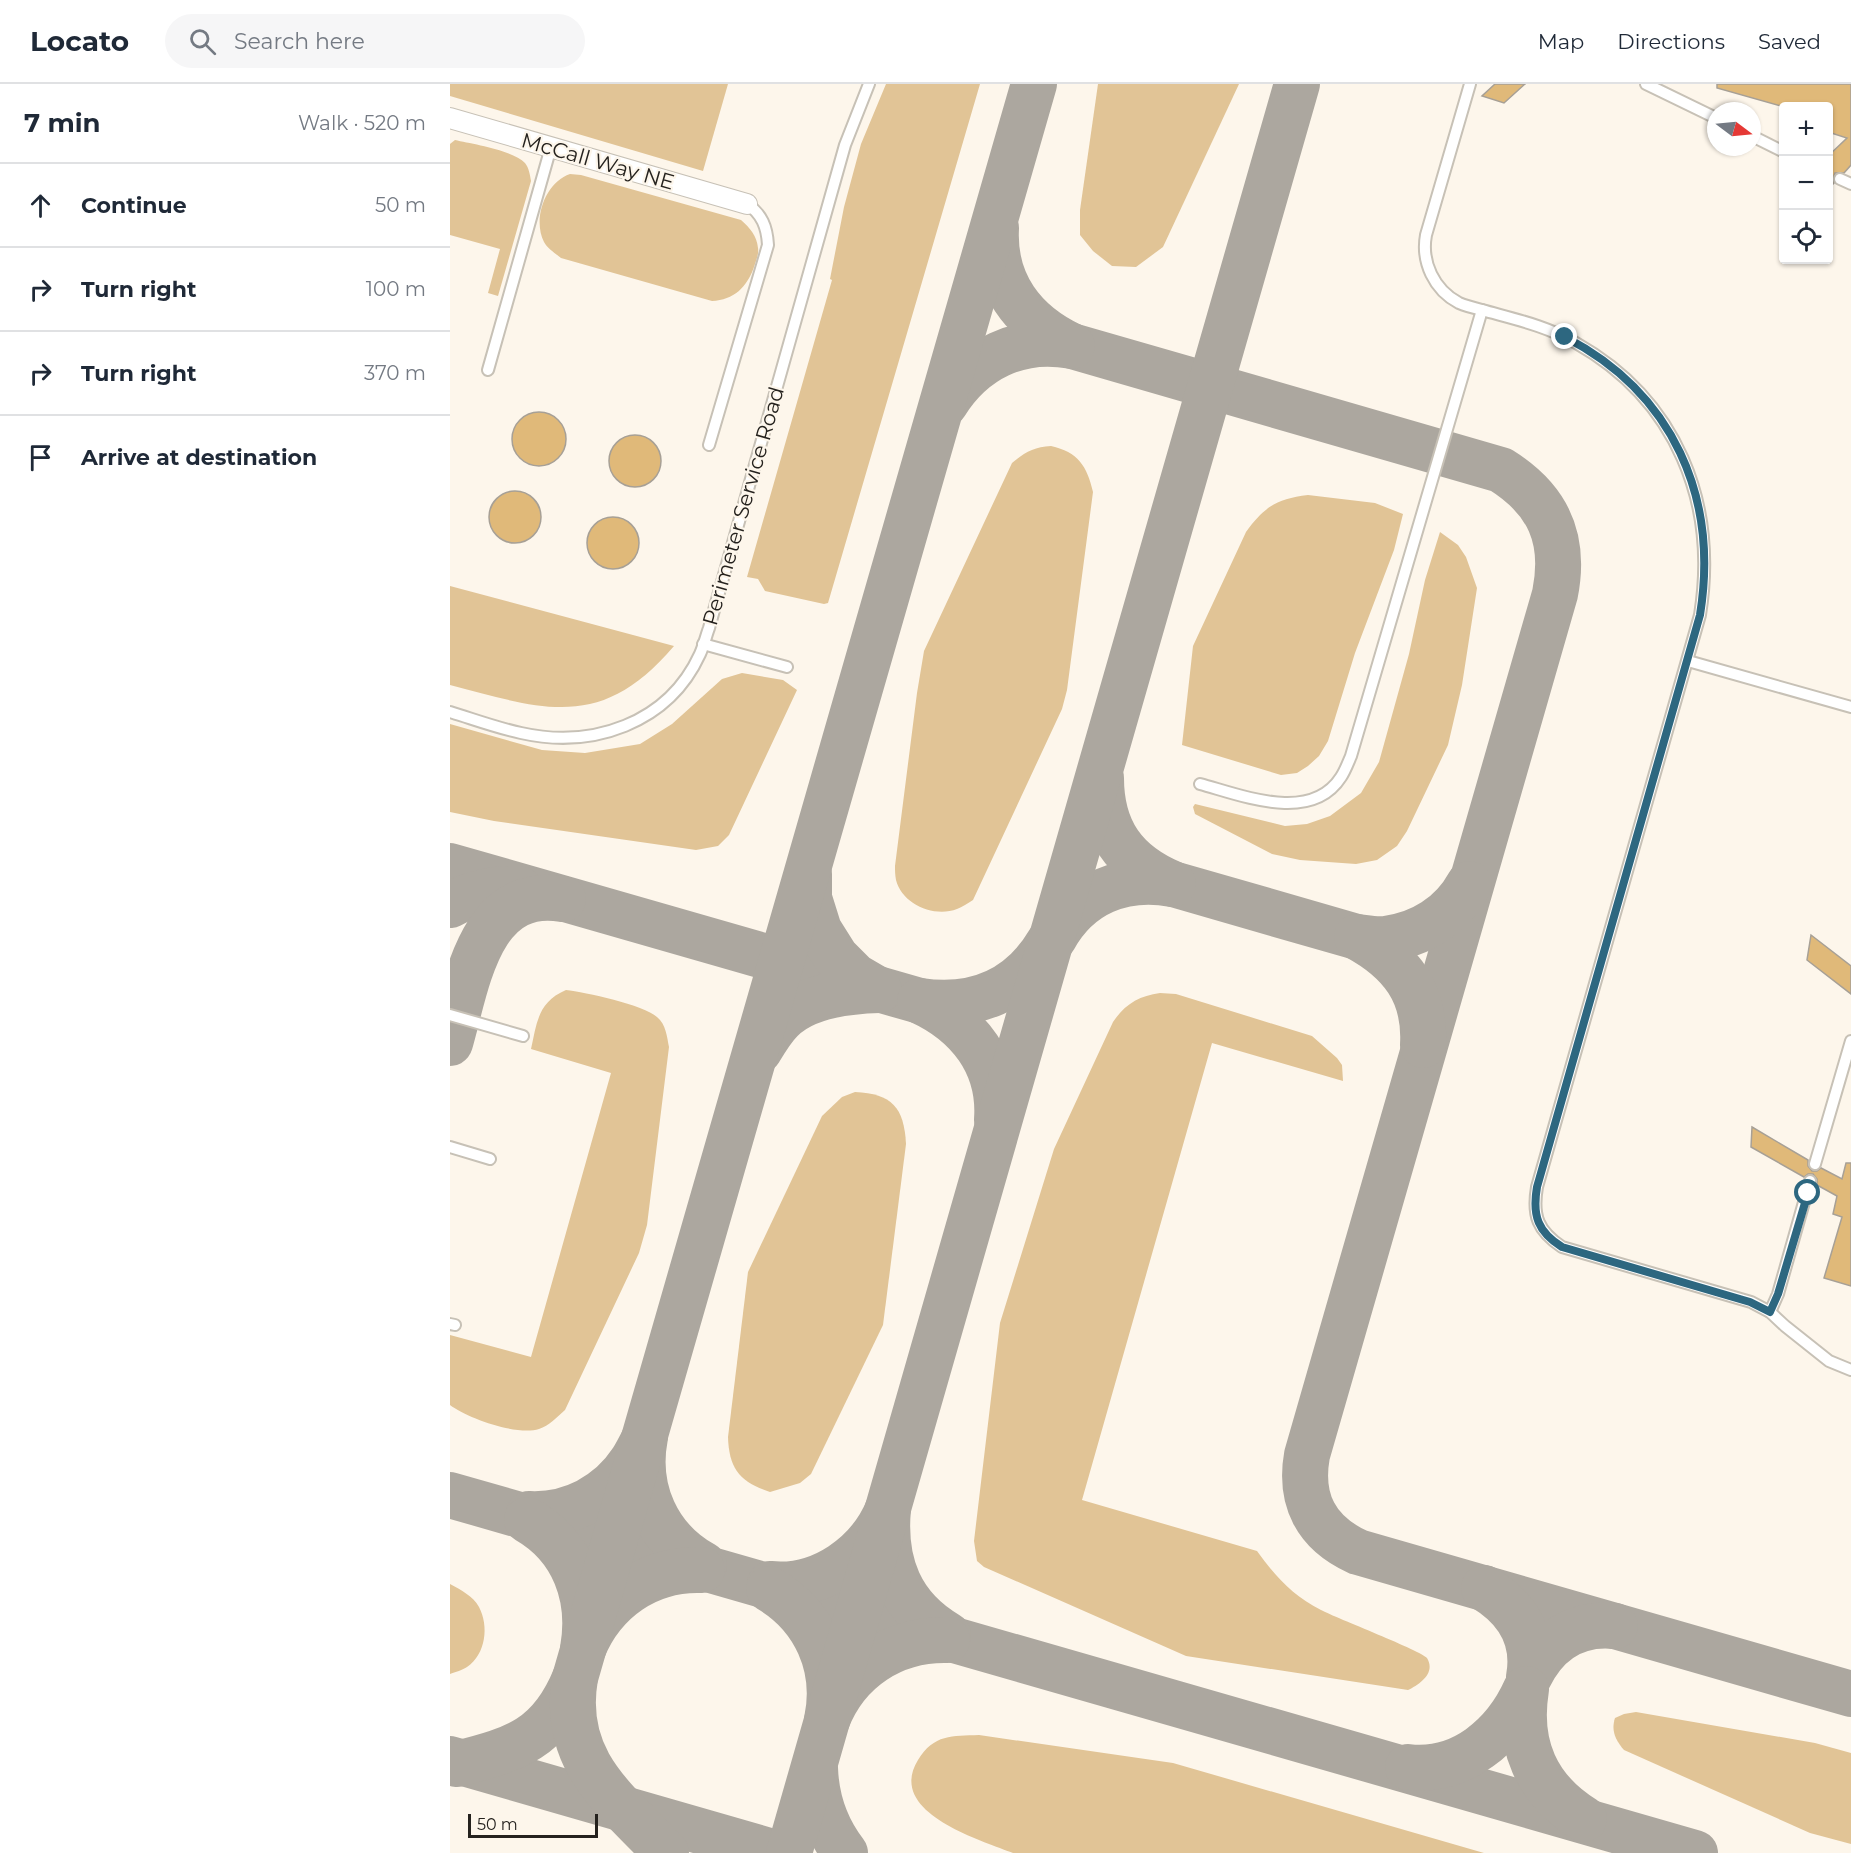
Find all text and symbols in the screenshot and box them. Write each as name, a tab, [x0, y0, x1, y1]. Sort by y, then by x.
search box	[165, 14, 585, 68]
text: Locato	[30, 24, 129, 58]
icon: search	[186, 25, 219, 58]
text: Search here	[234, 28, 365, 55]
text: Map	[1538, 29, 1584, 54]
text: Directions	[1617, 29, 1725, 54]
text: Saved	[1758, 29, 1821, 54]
north arrow	[1707, 102, 1761, 156]
map controls	[1779, 102, 1833, 264]
button: +	[1779, 102, 1833, 156]
text: 7 min	[24, 107, 101, 139]
text: Walk · 520 m	[298, 111, 426, 135]
street label: McCall Way NE	[519, 127, 677, 195]
button: −	[1779, 156, 1833, 210]
icon: ahead	[24, 189, 57, 222]
text: Continue	[81, 192, 187, 219]
text: 50 m	[375, 193, 426, 217]
button: locate	[1779, 210, 1833, 264]
icon: right	[24, 273, 57, 306]
text: Turn right	[81, 276, 196, 303]
text: 100 m	[366, 277, 426, 301]
route end	[1551, 323, 1577, 349]
icon: right	[24, 357, 57, 390]
text: Turn right	[81, 360, 196, 387]
text: 370 m	[364, 361, 426, 385]
street label: Perimeter Service Road	[697, 384, 789, 628]
icon: arrive	[24, 441, 57, 474]
text: Arrive at destination	[81, 444, 317, 471]
route start	[1794, 1179, 1820, 1205]
scale bar	[468, 1811, 598, 1838]
text: 50 m	[477, 1815, 518, 1834]

